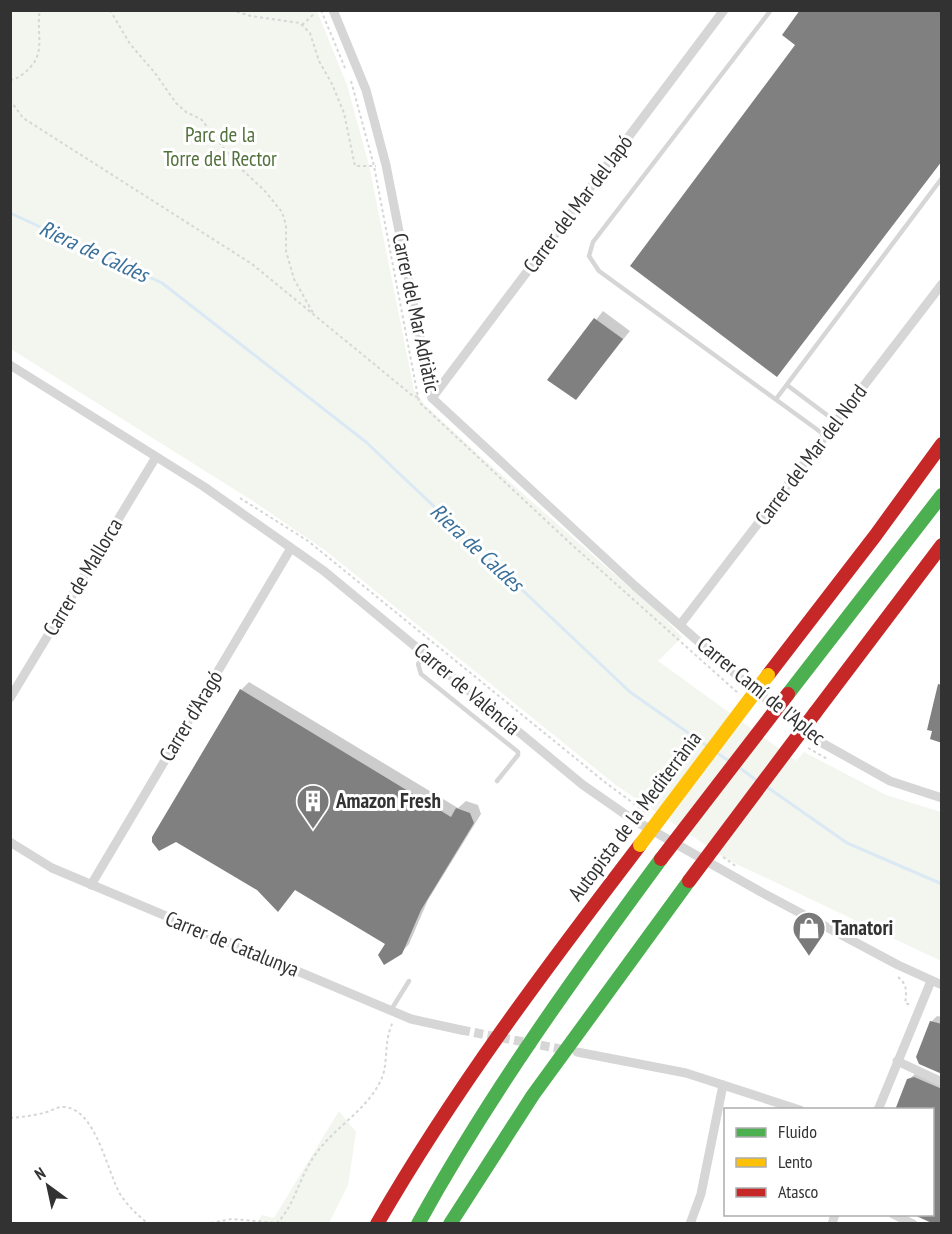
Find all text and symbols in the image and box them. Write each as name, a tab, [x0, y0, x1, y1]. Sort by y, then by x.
park label: Parc de la Torre del Rector	[163, 121, 277, 172]
street label: Carrer del Mar del Japó	[517, 129, 638, 278]
water label: Riera de Caldes	[35, 214, 155, 289]
street label: Carrer del Mar Adriàtic	[386, 231, 447, 396]
street label: Carrer del Mar del Nord	[749, 379, 872, 531]
water label: Riera de Caldes	[425, 497, 531, 599]
street label: Carrer de Mallorca	[37, 513, 128, 641]
street label: Carrer Camí de l'Aplec	[692, 631, 831, 751]
street label: Carrer de València	[409, 636, 526, 741]
street label: Carrer d'Aragó	[153, 665, 228, 766]
street label: Autopista de la Mediterrània	[562, 726, 707, 906]
building icon: Amazon Fresh	[295, 783, 331, 830]
place label: Amazon Fresh	[335, 787, 441, 814]
street label: Carrer de Catalunya	[161, 904, 303, 983]
shop icon: Tanatori	[791, 910, 827, 957]
place label: Tanatori	[832, 914, 893, 941]
legend	[724, 1108, 934, 1216]
text: Fluido	[778, 1120, 817, 1143]
text: Lento	[778, 1150, 813, 1173]
north arrow	[18, 1156, 78, 1216]
text: N	[31, 1163, 49, 1184]
text: Atasco	[778, 1180, 819, 1203]

